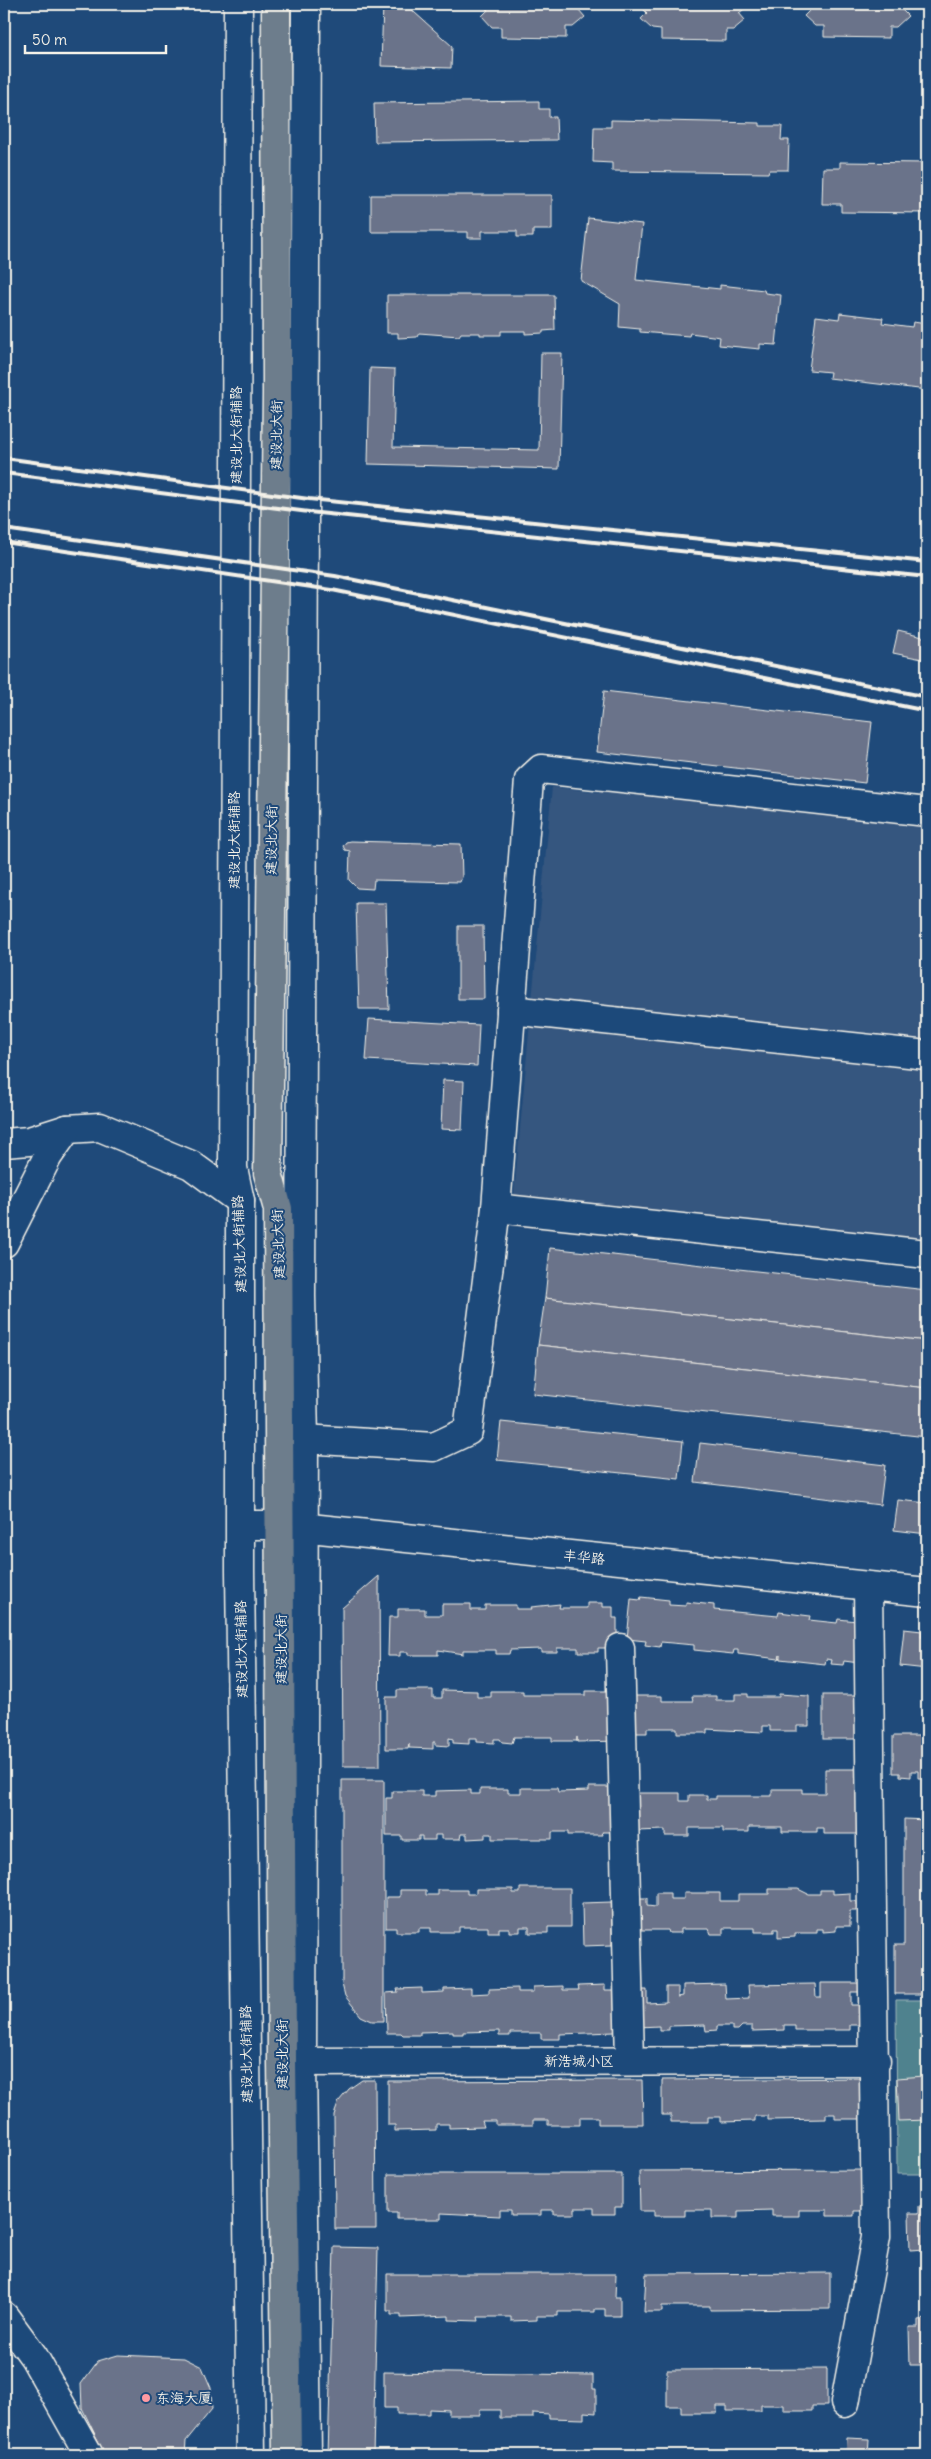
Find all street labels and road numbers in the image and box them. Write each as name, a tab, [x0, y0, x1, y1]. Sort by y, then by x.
street label: 建设北大街辅路	[227, 386, 245, 484]
street label: 建设北大街	[266, 400, 286, 470]
street label: 建设北大街辅路	[225, 791, 243, 889]
street label: 建设北大街	[261, 805, 281, 875]
street label: 建设北大街辅路	[228, 1195, 250, 1293]
street label: 建设北大街	[268, 1209, 288, 1279]
street label: 丰华路	[562, 1546, 606, 1568]
street label: 建设北大街辅路	[231, 1600, 251, 1698]
street label: 建设北大街	[272, 1614, 290, 1684]
street label: 建设北大街辅路	[236, 2005, 256, 2103]
street label: 建设北大街	[273, 2019, 291, 2089]
street label: 新浩城小区	[544, 2052, 614, 2070]

